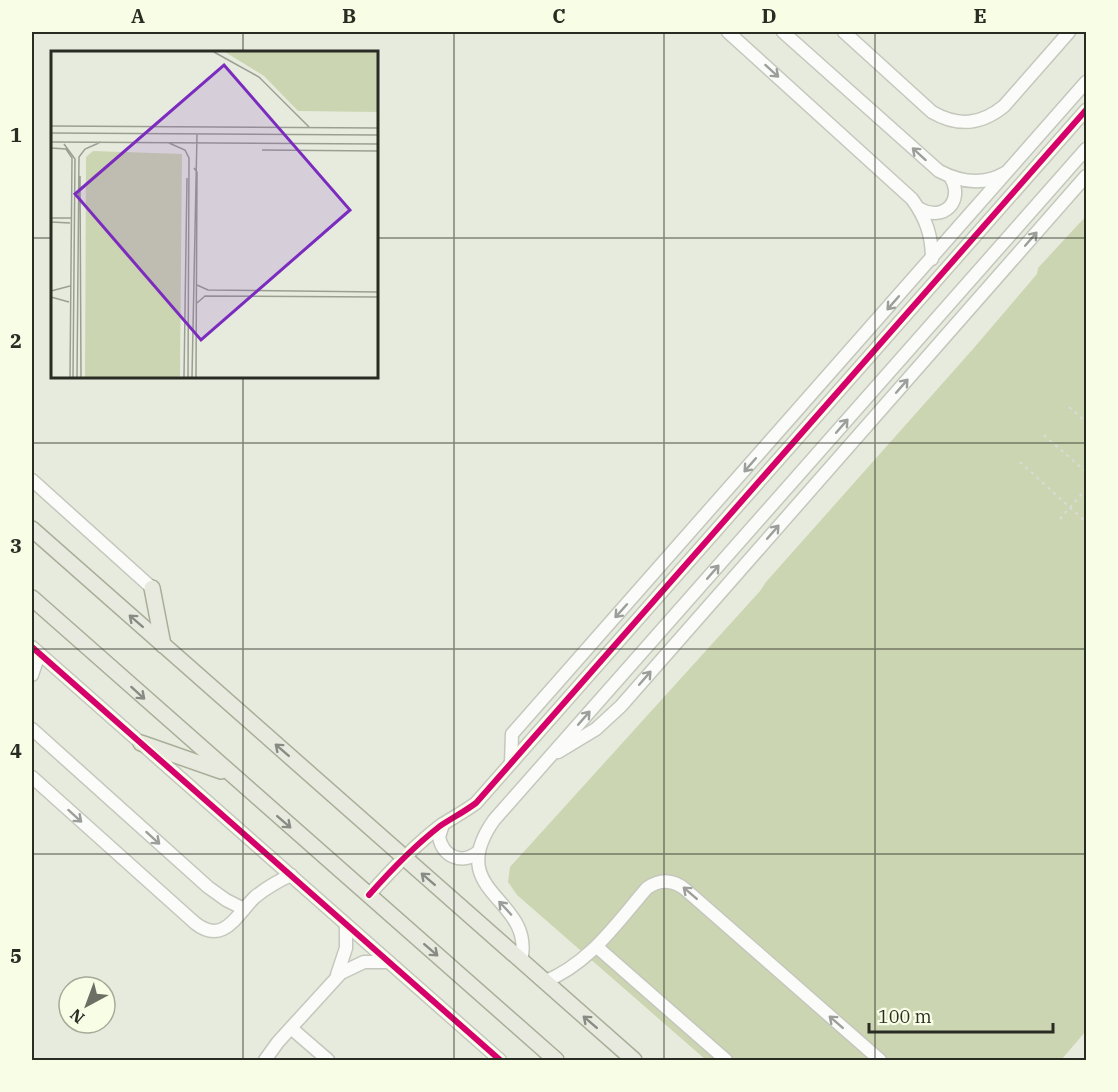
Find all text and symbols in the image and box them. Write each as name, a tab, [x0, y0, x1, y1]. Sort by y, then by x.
text: A	[131, 2, 145, 29]
text: B	[342, 2, 356, 29]
text: C	[552, 2, 566, 29]
text: D	[761, 2, 777, 29]
text: E	[973, 2, 987, 29]
inset map	[51, 51, 378, 378]
one-way arrow	[764, 64, 779, 78]
text: 1	[10, 121, 22, 148]
one-way arrow	[912, 147, 927, 161]
one-way arrow	[1024, 232, 1038, 247]
one-way arrow	[886, 295, 900, 310]
text: 2	[10, 327, 22, 354]
one-way arrow	[895, 378, 909, 393]
one-way arrow	[835, 419, 849, 434]
one-way arrow	[743, 457, 757, 472]
one-way arrow	[766, 525, 780, 540]
text: 3	[10, 532, 22, 559]
one-way arrow	[706, 565, 720, 580]
one-way arrow	[614, 603, 628, 618]
one-way arrow	[129, 614, 144, 628]
one-way arrow	[637, 671, 651, 687]
one-way arrow	[130, 686, 145, 700]
one-way arrow	[577, 711, 591, 726]
text: 4	[10, 737, 22, 764]
one-way arrow	[275, 743, 290, 757]
one-way arrow	[67, 809, 82, 823]
one-way arrow	[276, 815, 291, 829]
one-way arrow	[145, 831, 160, 845]
one-way arrow	[420, 873, 436, 886]
one-way arrow	[683, 886, 698, 900]
one-way arrow	[498, 901, 512, 916]
text: 5	[10, 942, 22, 969]
one-way arrow	[423, 944, 439, 957]
north arrow	[57, 975, 117, 1035]
scale bar	[869, 996, 1054, 1034]
text: N	[66, 1005, 88, 1028]
text: 100 m	[878, 1005, 932, 1028]
one-way arrow	[583, 1015, 598, 1029]
one-way arrow	[829, 1015, 844, 1029]

